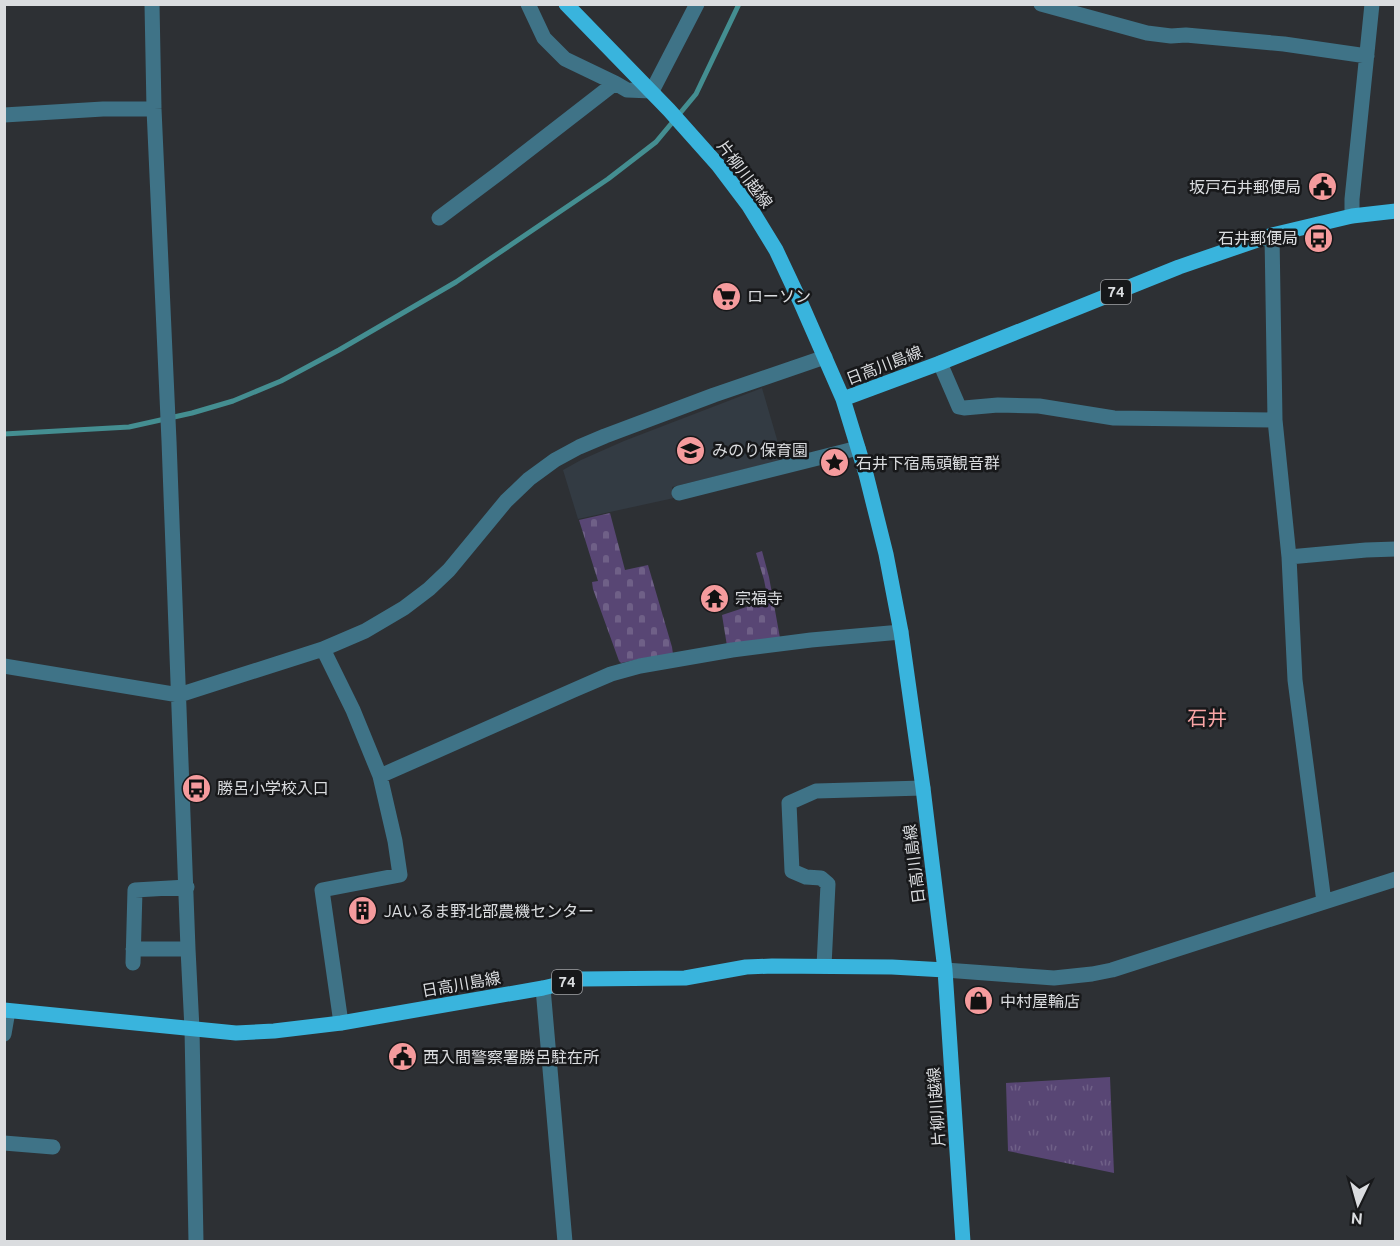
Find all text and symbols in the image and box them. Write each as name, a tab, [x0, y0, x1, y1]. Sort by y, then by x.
street label: 片柳川越線	[714, 137, 776, 211]
public building icon: 坂戸石井郵便局	[1306, 171, 1338, 203]
place label: 坂戸石井郵便局	[1189, 178, 1301, 196]
bus stop icon: 石井郵便局	[1303, 222, 1335, 254]
place label: 石井郵便局	[1218, 229, 1298, 247]
supermarket icon: ローソン	[710, 280, 742, 312]
road number: 74	[1101, 280, 1131, 304]
place label: ローソン	[747, 287, 811, 305]
street label: 日高川島線	[843, 342, 925, 388]
school or university icon: みのり保育園	[675, 434, 707, 466]
place label: みのり保育園	[712, 441, 808, 459]
place icon: 石井下宿馬頭観音群	[819, 447, 851, 479]
place label: 石井下宿馬頭観音群	[856, 454, 1000, 472]
temple icon: 宗福寺	[698, 582, 730, 614]
place label: 宗福寺	[735, 589, 783, 607]
district label: 石井	[1187, 706, 1227, 729]
bus stop icon: 勝呂小学校入口	[180, 772, 212, 804]
place label: 勝呂小学校入口	[217, 779, 329, 797]
street label: 日高川島線	[900, 823, 928, 905]
building icon: JAいるま野北部農機センター	[347, 895, 379, 927]
place label: JAいるま野北部農機センター	[384, 902, 594, 920]
street label: 日高川島線	[420, 968, 502, 1000]
road number: 74	[552, 970, 582, 994]
shop icon: 中村屋輪店	[963, 985, 995, 1017]
place label: 中村屋輪店	[1000, 992, 1080, 1010]
public building icon: 西入間警察署勝呂駐在所	[386, 1041, 418, 1073]
place label: 西入間警察署勝呂駐在所	[423, 1048, 599, 1066]
street label: 片柳川越線	[924, 1066, 948, 1148]
north arrow	[1328, 1174, 1388, 1234]
text: N	[1350, 1209, 1363, 1228]

